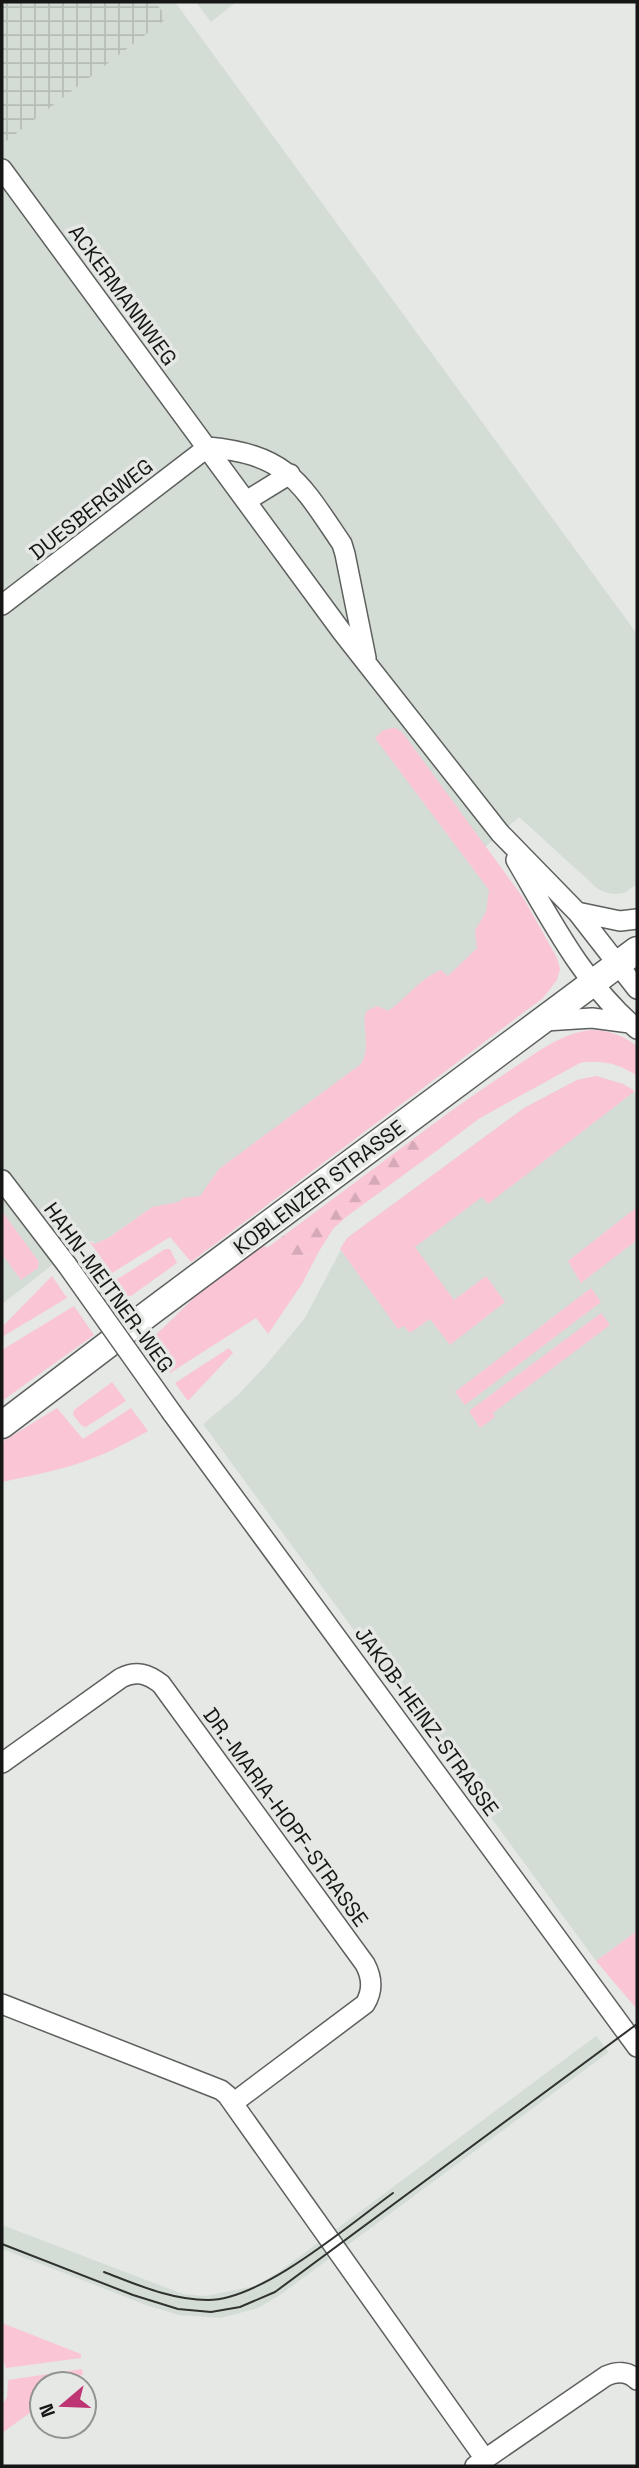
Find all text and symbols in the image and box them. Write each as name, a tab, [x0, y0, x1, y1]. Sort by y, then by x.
street label: ACKERMANNWEG	[63, 219, 183, 371]
street label: DUESBERGWEG	[24, 452, 158, 566]
street label: KOBLENZER STRASSE	[228, 1114, 410, 1260]
street label: HAHN-MEITNER-WEG	[38, 1197, 180, 1377]
street label: JAKOB-HEINZ-STRASSE	[349, 1621, 505, 1821]
street label: DR.-MARIA-HOPF-STRASSE	[197, 1702, 375, 1932]
north arrow	[28, 2370, 98, 2440]
text: N	[34, 2400, 61, 2420]

